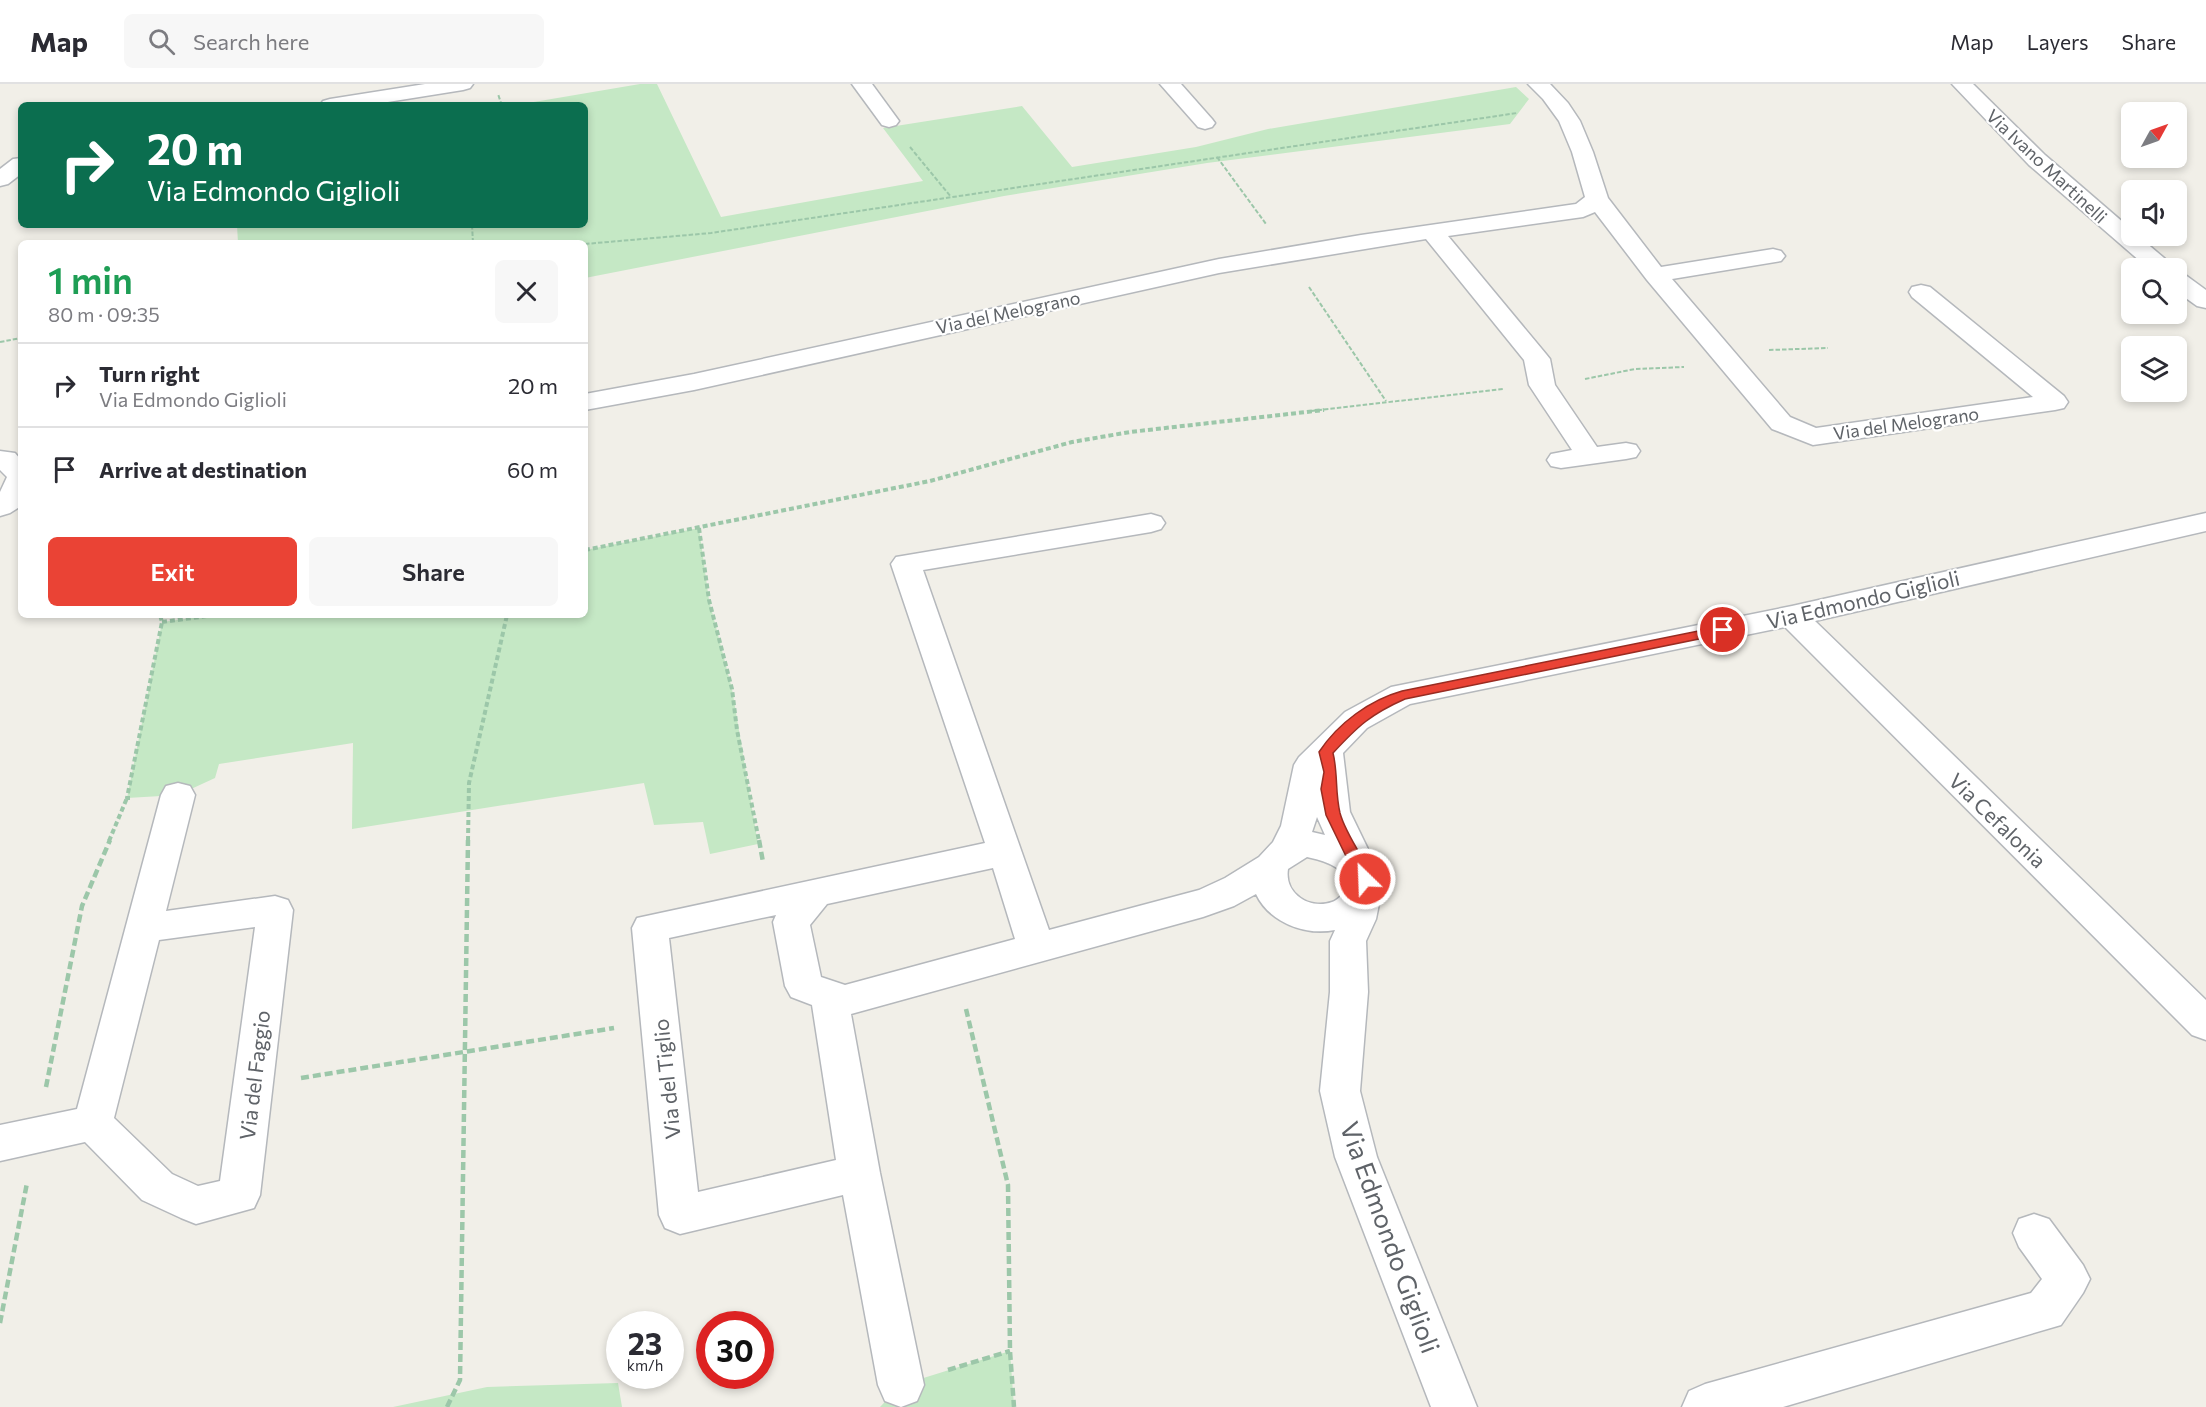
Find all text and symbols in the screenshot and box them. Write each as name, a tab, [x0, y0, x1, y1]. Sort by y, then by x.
search box	[124, 14, 544, 68]
text: Map	[30, 24, 88, 58]
icon: search	[145, 25, 178, 58]
text: Search here	[193, 28, 309, 55]
text: Map	[1950, 29, 1994, 54]
text: Layers	[2027, 29, 2089, 54]
text: Share	[2122, 29, 2176, 54]
north arrow	[2121, 102, 2187, 168]
map controls	[2121, 102, 2187, 402]
street label: Via Ivano Martinelli	[1982, 104, 2112, 228]
text: 20 m	[147, 122, 243, 174]
icon: right	[48, 126, 126, 204]
text: Via Edmondo Giglioli	[147, 174, 401, 207]
button: sound	[2121, 180, 2187, 246]
text: 1 min	[48, 257, 133, 301]
button: search	[2121, 258, 2187, 324]
button: close	[495, 260, 558, 323]
street label: Via del Melograno	[934, 286, 1082, 338]
text: 80 m · 09:35	[48, 302, 160, 326]
button: layers	[2121, 336, 2187, 402]
text: Turn right	[99, 360, 200, 387]
icon: right	[48, 369, 81, 402]
text: 20 m	[508, 372, 558, 399]
text: Via Edmondo Giglioli	[99, 387, 287, 411]
street label: Via del Melograno	[1832, 402, 1980, 444]
icon: arrive	[48, 453, 81, 486]
text: Arrive at destination	[99, 456, 307, 483]
text: 60 m	[507, 456, 558, 483]
button: Exit	[48, 537, 297, 606]
button: Share	[309, 537, 558, 606]
street label: Via Edmondo Giglioli	[1764, 565, 1962, 633]
pin	[1697, 604, 1748, 655]
icon: arrive	[1706, 613, 1739, 646]
street label: Via Cefalonia	[1944, 767, 2052, 873]
position arrow	[1333, 847, 1397, 911]
street label: Via del Faggio	[234, 1009, 274, 1141]
street label: Via del Tiglio	[647, 1018, 685, 1140]
street label: Via Edmondo Giglioli	[1335, 1117, 1447, 1357]
speed limit sign: 30	[696, 1311, 774, 1389]
text: 23	[628, 1324, 662, 1361]
text: km/h	[627, 1356, 663, 1374]

